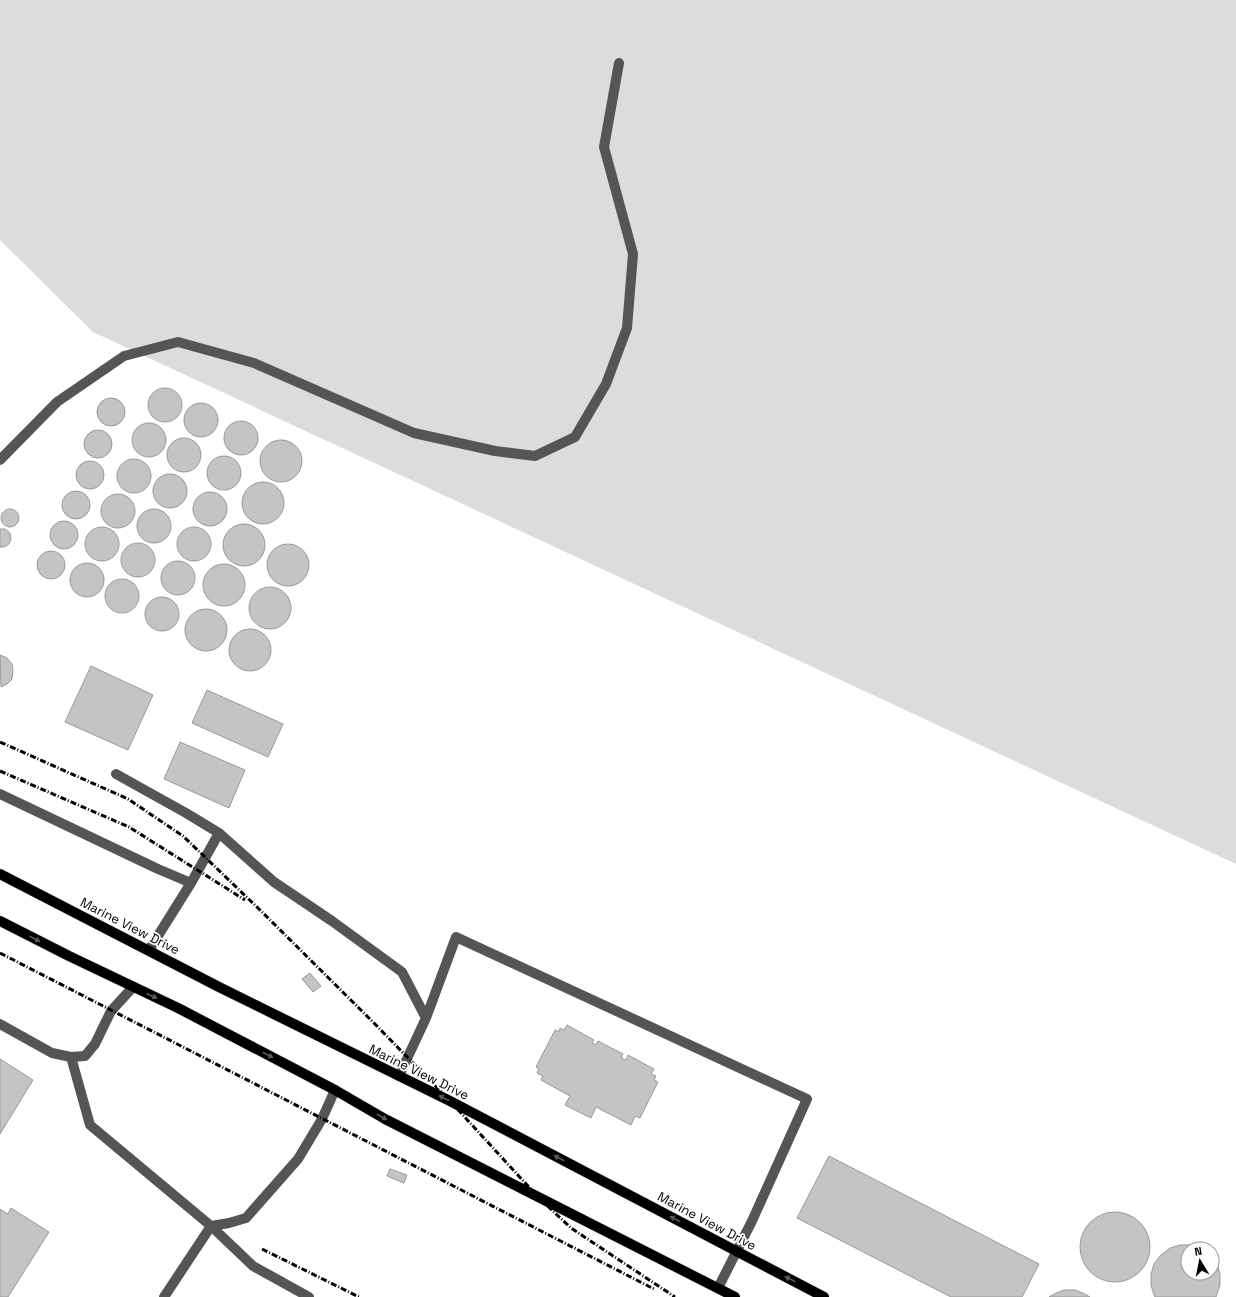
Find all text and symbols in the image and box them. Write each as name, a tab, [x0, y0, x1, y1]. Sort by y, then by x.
street label: Marine View Drive	[77, 894, 183, 958]
one-way arrow	[29, 936, 41, 942]
one-way arrow	[146, 993, 157, 999]
street label: Marine View Drive	[366, 1040, 472, 1104]
one-way arrow	[262, 1051, 273, 1058]
one-way arrow	[439, 1095, 450, 1101]
one-way arrow	[376, 1114, 388, 1120]
one-way arrow	[554, 1155, 565, 1162]
street label: Marine View Drive	[655, 1188, 759, 1254]
one-way arrow	[669, 1216, 680, 1222]
north arrow	[1180, 1241, 1220, 1281]
text: N	[1193, 1244, 1203, 1259]
one-way arrow	[784, 1276, 796, 1282]

